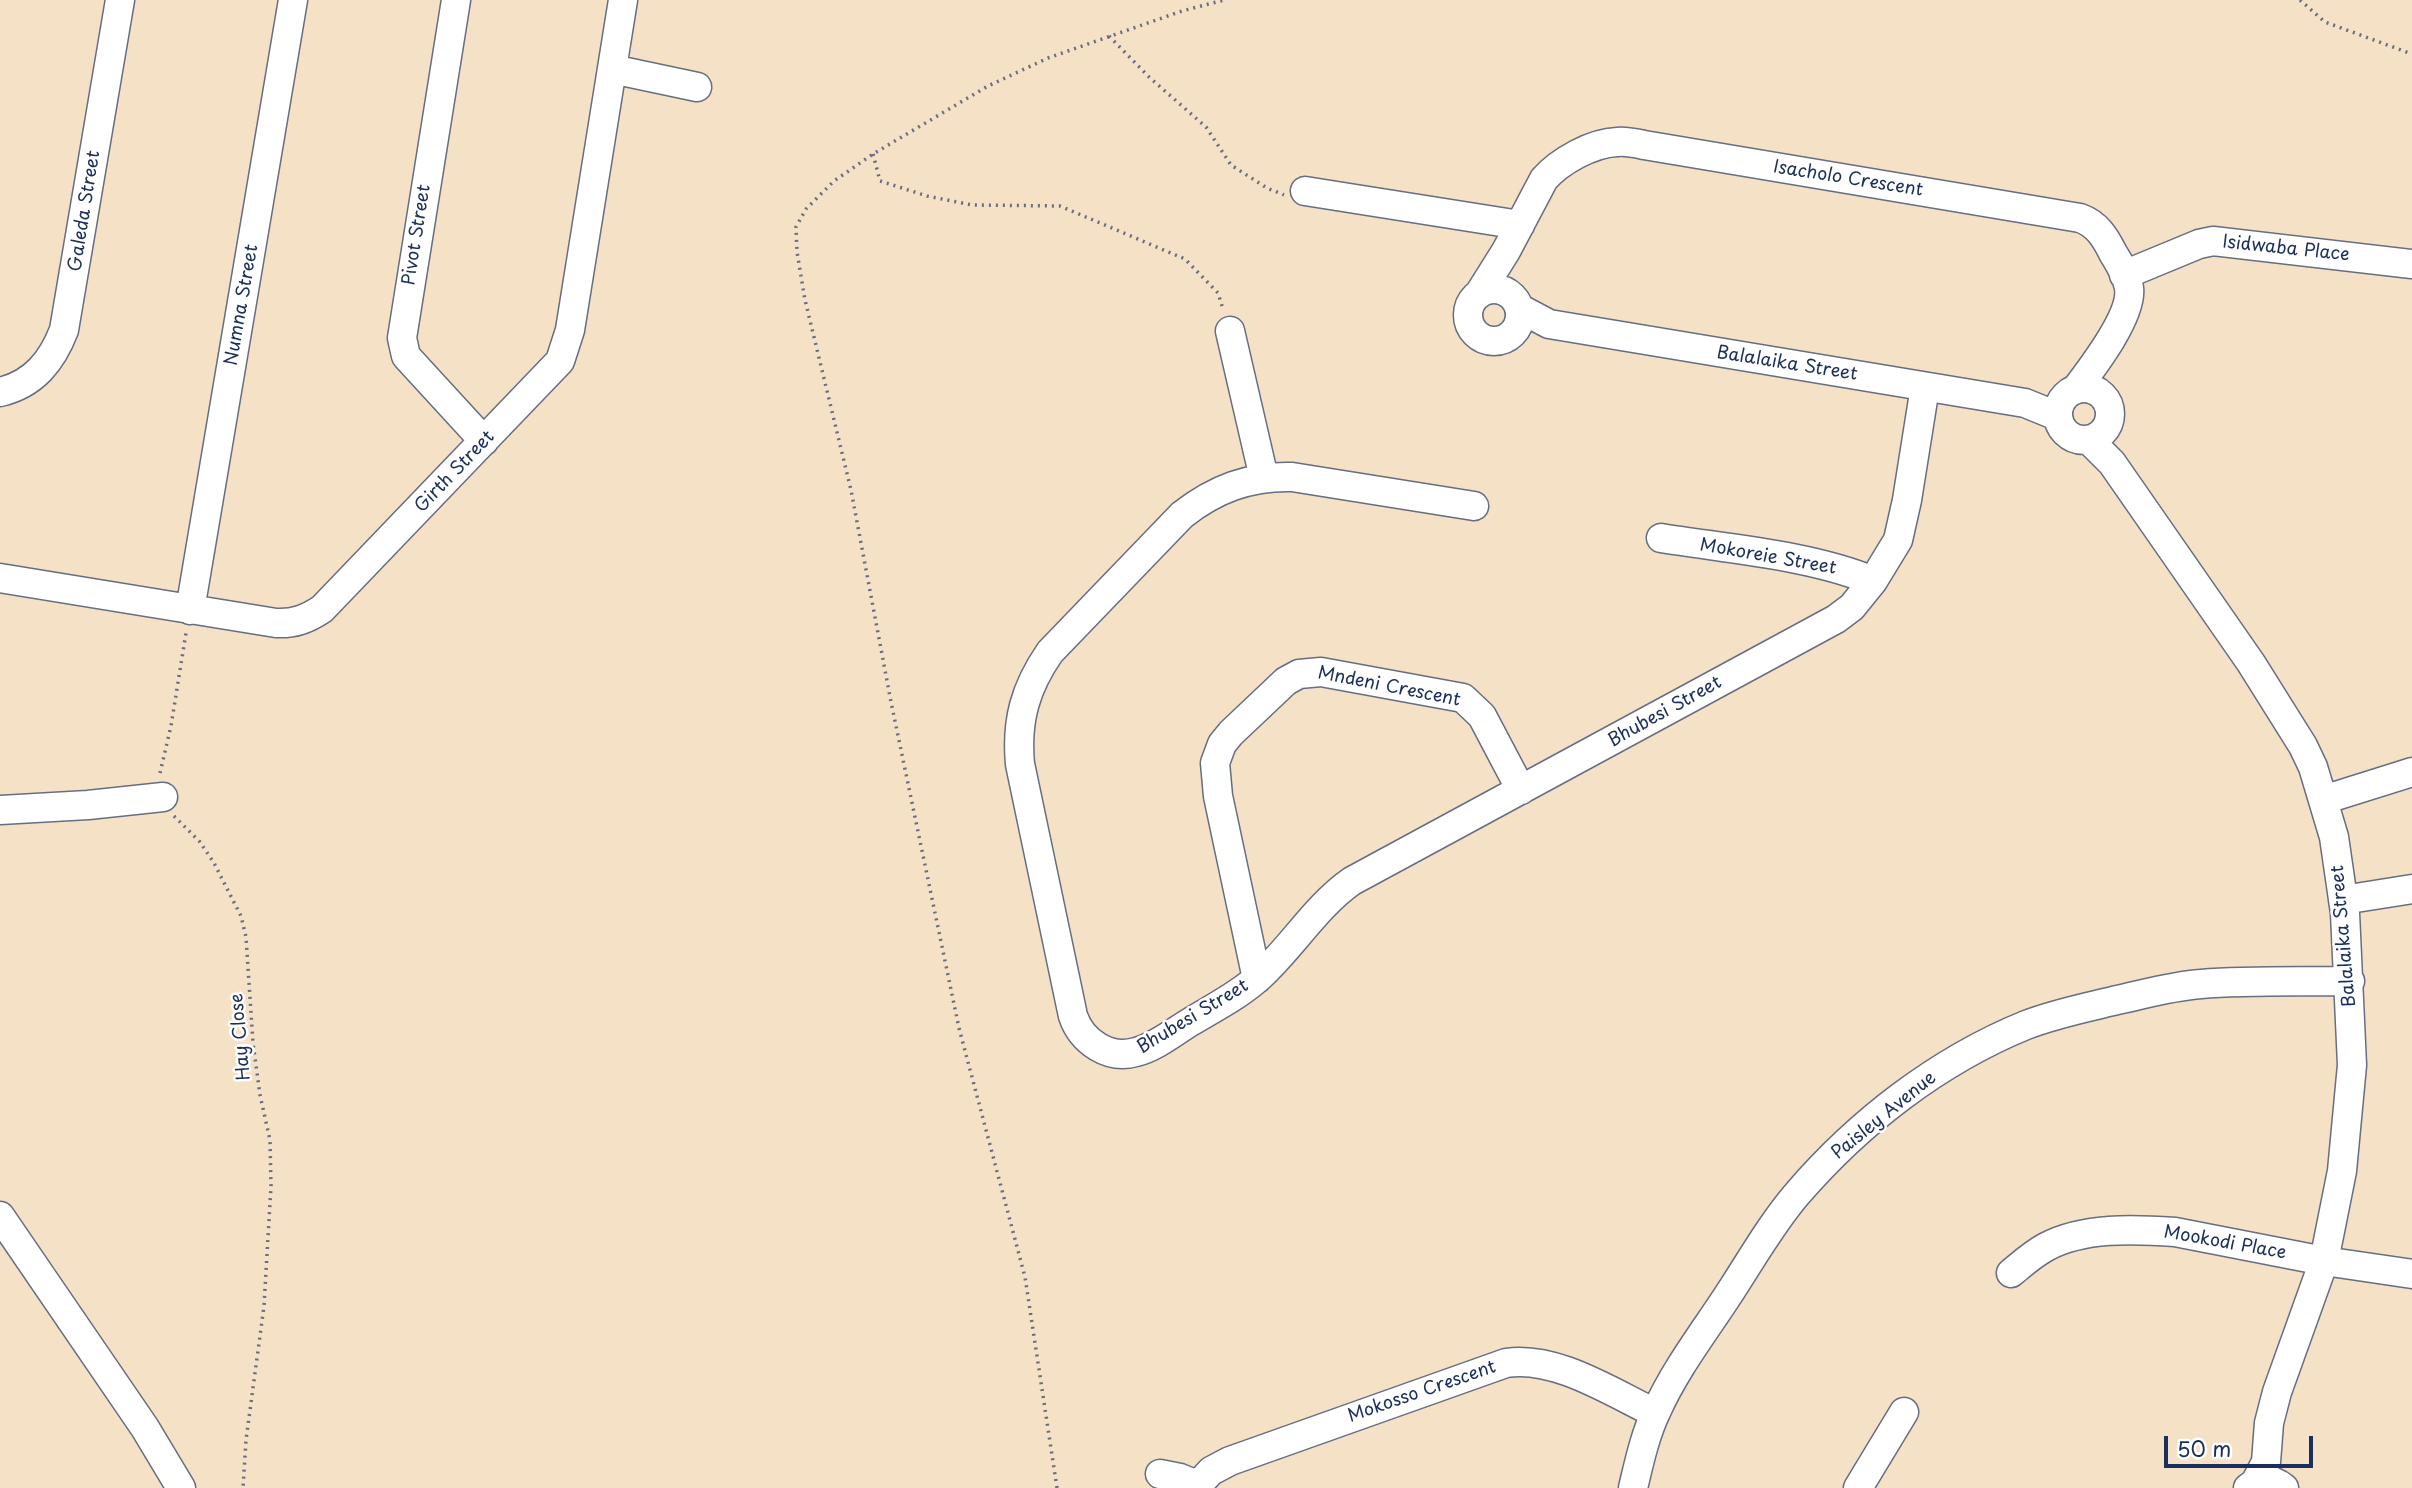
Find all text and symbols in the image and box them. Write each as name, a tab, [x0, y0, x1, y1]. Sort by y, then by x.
street label: Galeda Street	[65, 149, 105, 273]
street label: Isacholo Crescent	[1772, 156, 1924, 202]
street label: Pivot Street	[398, 183, 436, 287]
street label: Isidwaba Place	[2221, 232, 2351, 266]
street label: Numna Street	[221, 243, 263, 367]
street label: Balalaika Street	[1715, 342, 1859, 386]
street label: Girth Street	[411, 427, 499, 517]
street label: Mokoreie Street	[1698, 534, 1838, 580]
street label: Mndeni Crescent	[1316, 663, 1462, 711]
street label: Bhubesi Street	[1605, 672, 1725, 752]
street label: Balalaika Street	[2327, 864, 2361, 1008]
street label: Bhubesi Street	[1133, 975, 1253, 1059]
street label: Hay Close	[226, 993, 256, 1081]
street label: Paisley Avenue	[1828, 1067, 1940, 1165]
street label: Mookodi Place	[2162, 1222, 2288, 1264]
street label: Mokosso Crescent	[1345, 1357, 1499, 1427]
scale bar	[2167, 1422, 2316, 1466]
text: 50 m	[2177, 1432, 2231, 1464]

